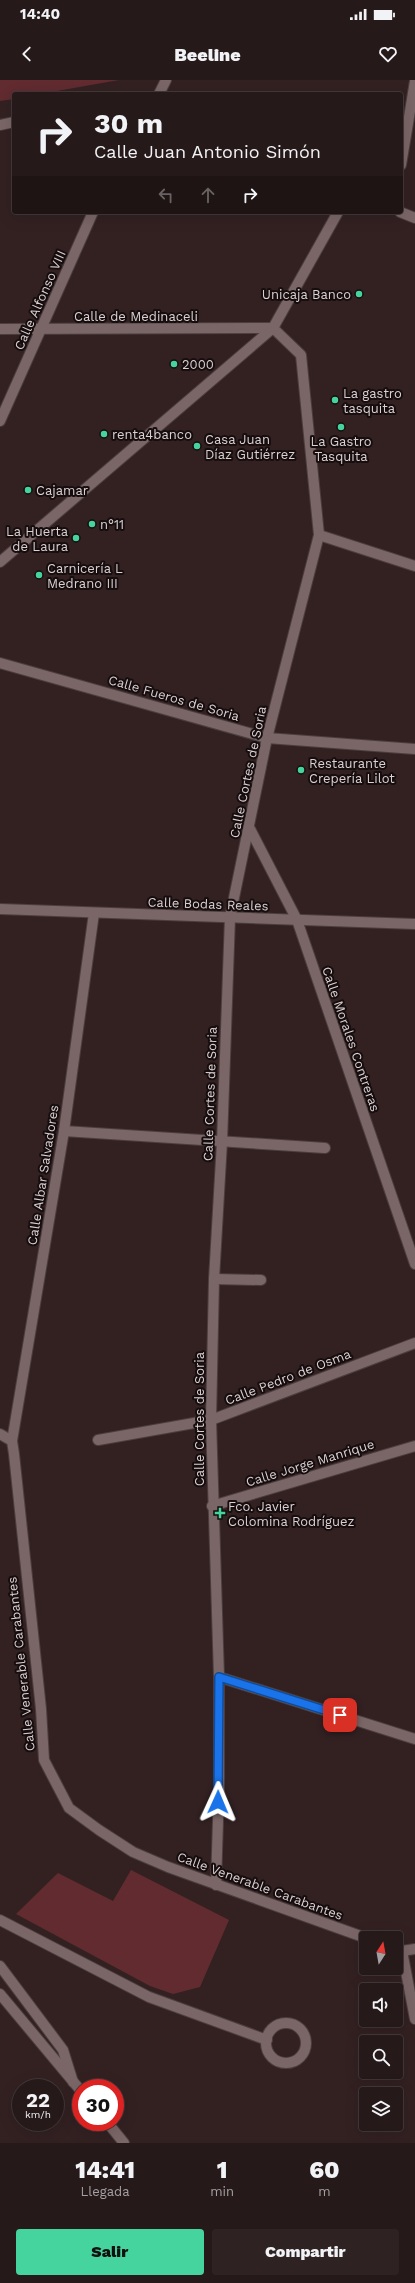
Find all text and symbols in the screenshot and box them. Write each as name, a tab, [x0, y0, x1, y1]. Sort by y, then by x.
text: 14:40	[20, 5, 60, 23]
icon: back	[16, 43, 38, 65]
icon: heart	[377, 43, 399, 65]
text: Beeline	[174, 44, 241, 65]
text: 30 m	[94, 107, 163, 140]
icon: right	[28, 108, 80, 160]
text: Calle Juan Antonio Simón	[94, 141, 321, 162]
icon: left	[155, 184, 177, 206]
icon: ahead	[197, 184, 219, 206]
icon: right	[239, 184, 261, 206]
street label: Calle Alfonso VIII	[11, 248, 69, 352]
place label: Unicaja Banco	[262, 287, 351, 302]
marker: Unicaja Banco	[354, 289, 364, 299]
street label: Calle de Medinaceli	[74, 309, 198, 324]
place label: 2000	[182, 357, 214, 372]
marker: 2000	[169, 359, 179, 369]
place label: La gastro tasquita	[343, 386, 402, 416]
marker: La gastro tasquita	[330, 395, 340, 405]
marker: La Gastro Tasquita	[336, 422, 346, 432]
place label: renta4banco	[112, 427, 192, 442]
marker: renta4banco	[99, 429, 109, 439]
place label: Casa Juan Díaz Gutiérrez	[205, 432, 295, 462]
place label: La Gastro Tasquita	[310, 434, 372, 464]
marker: Casa Juan Díaz Gutiérrez	[192, 441, 202, 451]
place label: Cajamar	[36, 483, 88, 498]
marker: Cajamar	[23, 485, 33, 495]
place label: n°11	[100, 517, 124, 532]
marker: n°11	[87, 519, 97, 529]
place label: La Huerta de Laura	[6, 524, 69, 554]
marker: La Huerta de Laura	[71, 533, 81, 543]
place label: Carnicería L Medrano III	[47, 561, 123, 591]
marker: Carnicería L Medrano III	[34, 570, 44, 580]
street label: Calle Fueros de Soria	[107, 672, 242, 724]
street label: Calle Cortes de Soria	[227, 704, 269, 839]
place label: Restaurante Crepería Lilot	[309, 756, 395, 786]
marker: Restaurante Crepería Lilot	[296, 765, 306, 775]
street label: Calle Bodas Reales	[147, 894, 269, 914]
street label: Calle Morales Contreras	[319, 965, 383, 1114]
street label: Calle Cortes de Soria	[200, 1026, 220, 1161]
street label: Calle Albar Salvadores	[25, 1104, 62, 1246]
street label: Calle Pedro de Osma	[223, 1346, 354, 1408]
street label: Calle Cortes de Soria	[192, 1351, 207, 1486]
street label: Calle Jorge Manrique	[244, 1436, 376, 1490]
place label: Fco. Javier Colomina Rodríguez	[228, 1499, 354, 1529]
marker: Fco. Javier Colomina Rodríguez	[215, 1508, 225, 1518]
street label: Calle Venerable Carabantes	[4, 1576, 38, 1752]
pin	[323, 1698, 357, 1732]
icon: arrive	[329, 1704, 351, 1726]
position arrow	[197, 1781, 239, 1823]
street label: Calle Venerable Carabantes	[175, 1849, 345, 1923]
north arrow	[359, 1931, 403, 1975]
map controls	[359, 1931, 403, 2131]
button: sound	[359, 1983, 403, 2027]
button: search	[359, 2035, 403, 2079]
speed limit sign: 30	[72, 2079, 124, 2131]
button: layers	[359, 2087, 403, 2131]
text: 22	[26, 2088, 50, 2112]
text: km/h	[25, 2109, 51, 2120]
text: 14:41	[75, 2156, 135, 2184]
text: 1	[217, 2156, 227, 2184]
text: 60	[309, 2156, 340, 2184]
text: Llegada	[81, 2184, 130, 2199]
text: min	[210, 2184, 234, 2199]
text: m	[318, 2184, 331, 2199]
button: Salir	[16, 2229, 204, 2275]
button: Compartir	[212, 2229, 399, 2275]

